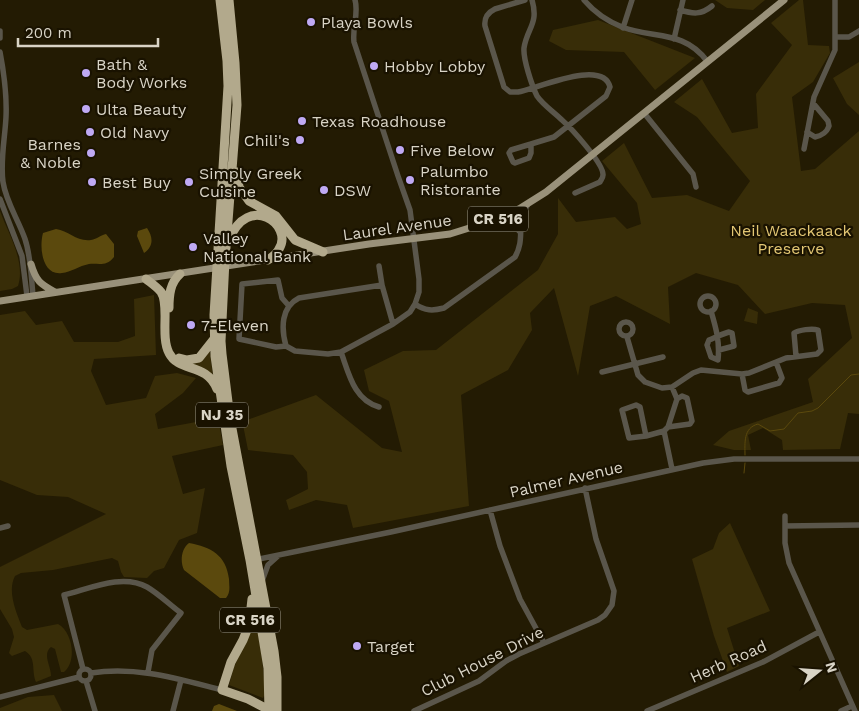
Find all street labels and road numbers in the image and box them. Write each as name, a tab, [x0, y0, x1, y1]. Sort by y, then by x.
road number: CR 516	[468, 206, 528, 232]
street label: Laurel Avenue	[341, 210, 453, 245]
road number: NJ 35	[196, 402, 248, 428]
street label: Palmer Avenue	[508, 457, 625, 502]
road number: CR 516	[220, 608, 280, 632]
street label: Club House Drive	[418, 622, 547, 701]
street label: Herb Road	[687, 636, 769, 687]

